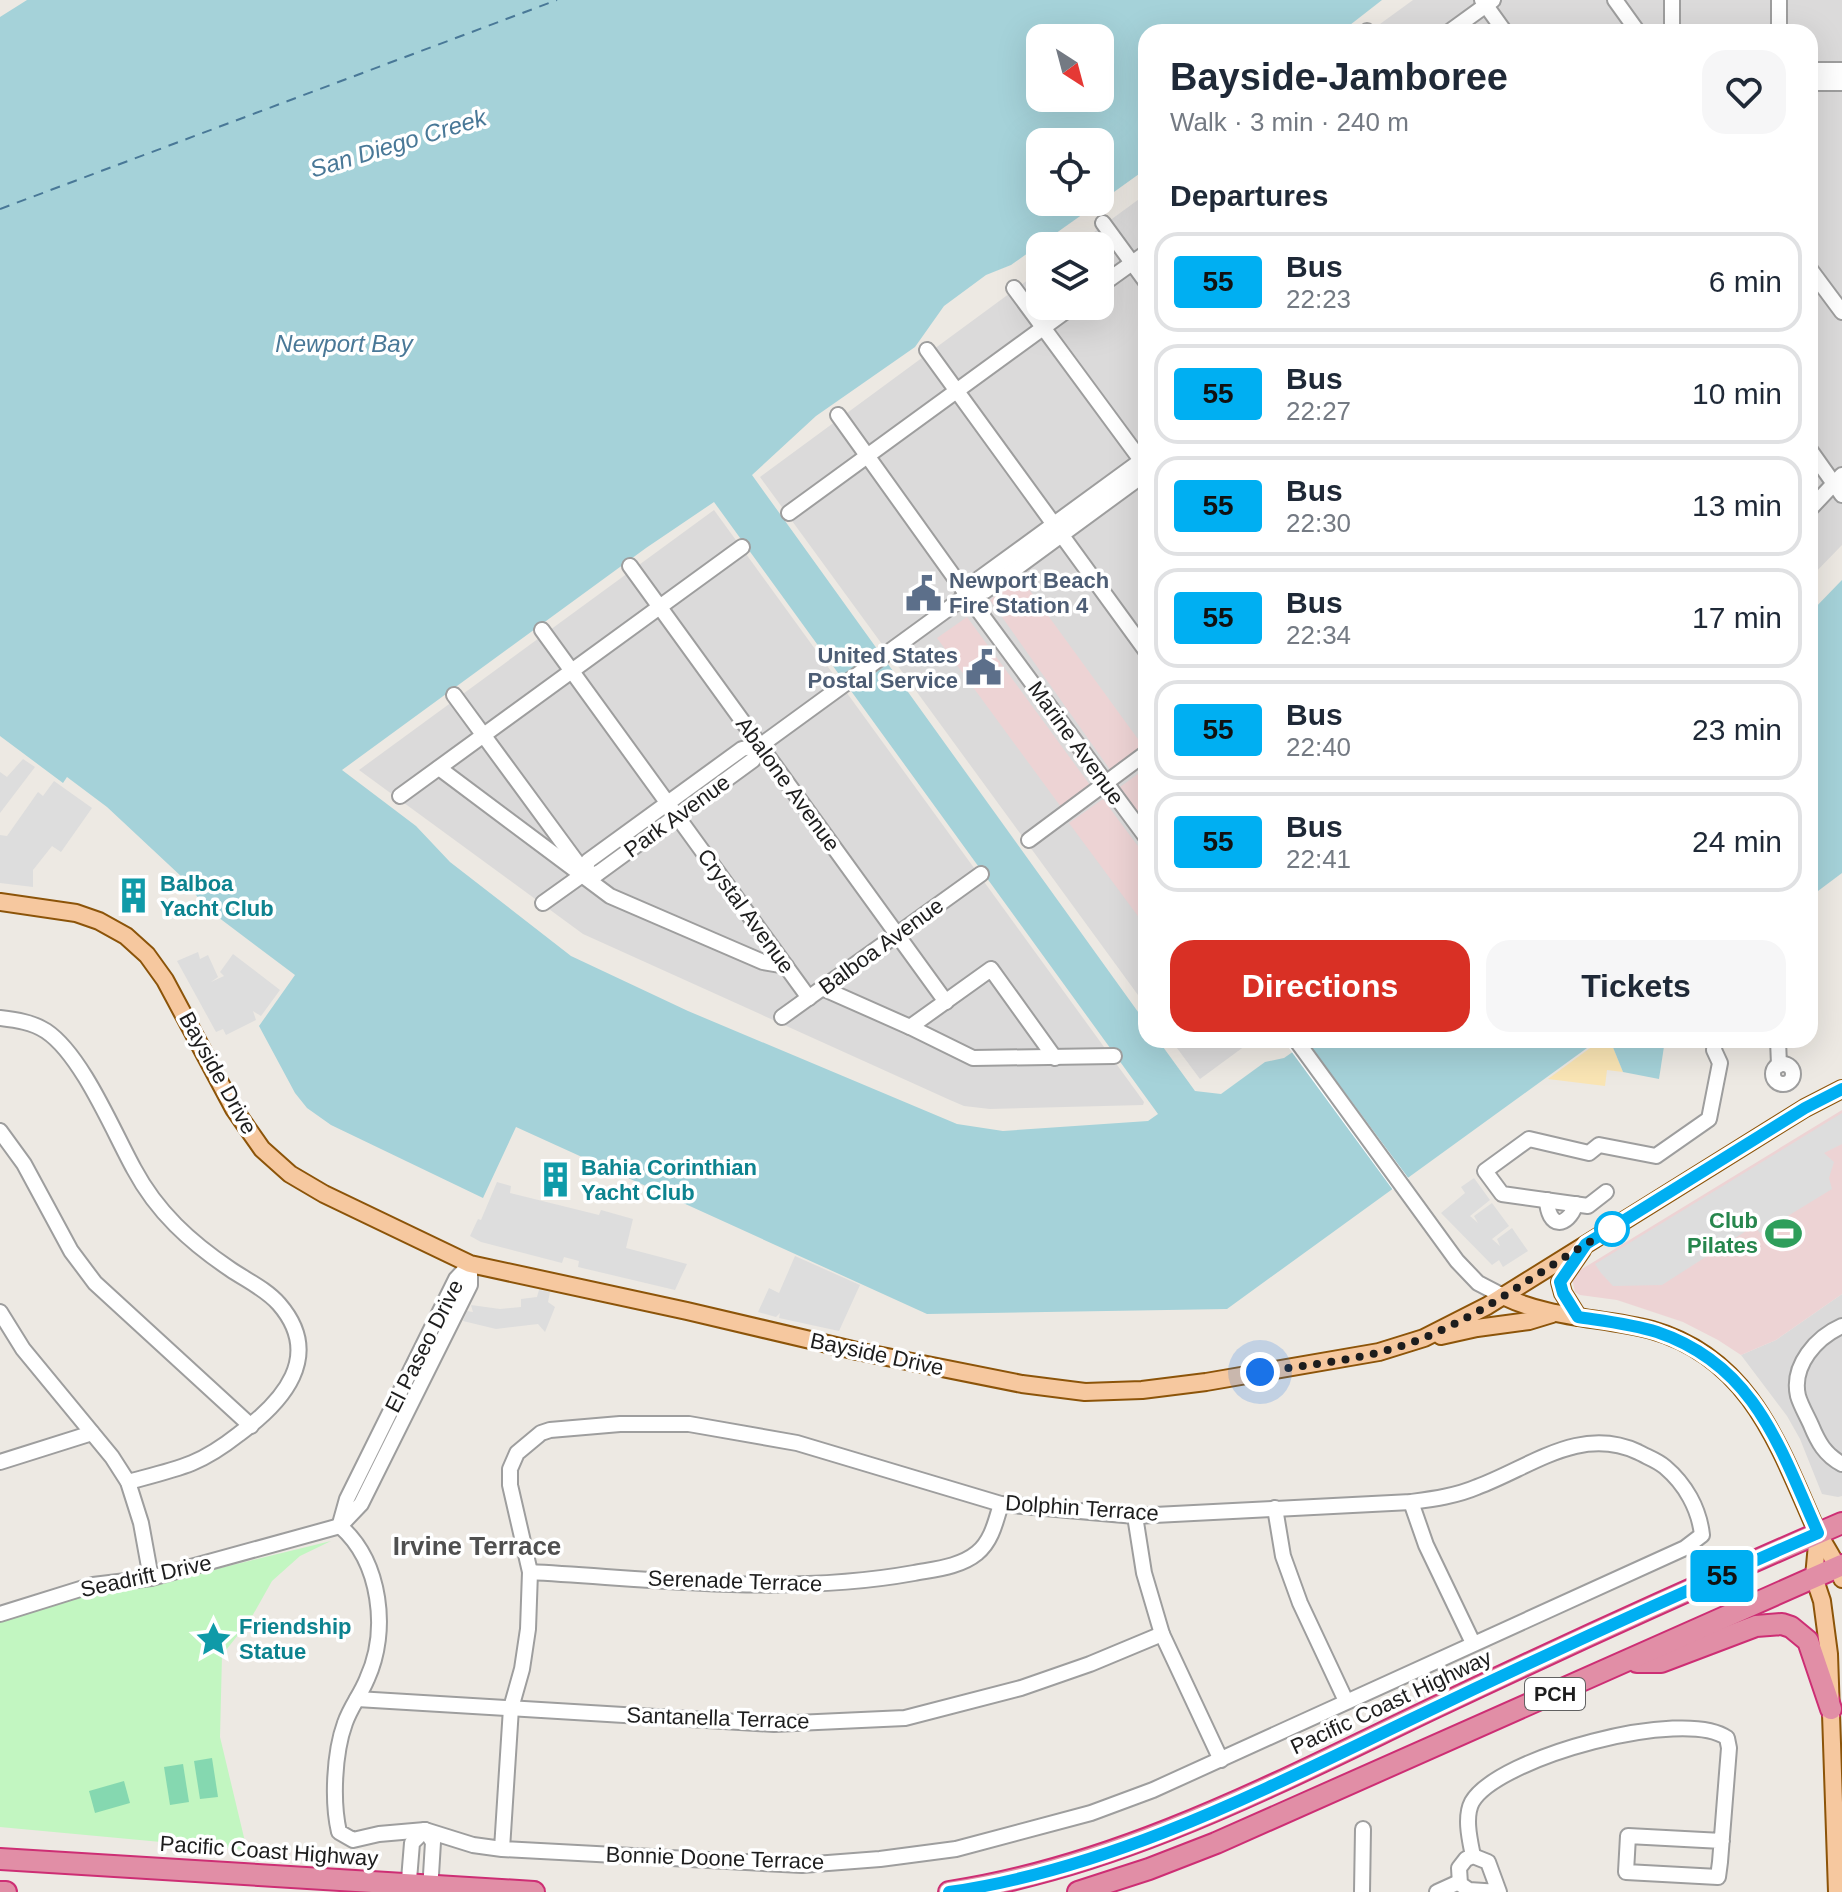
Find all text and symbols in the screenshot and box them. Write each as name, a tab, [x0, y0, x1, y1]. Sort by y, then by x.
north arrow	[1026, 24, 1114, 112]
map controls	[1026, 24, 1114, 320]
button: heart	[1702, 50, 1786, 134]
text: Bayside-Jamboree	[1170, 56, 1508, 98]
water label: San Diego Creek	[307, 103, 491, 183]
text: Walk · 3 min · 240 m	[1170, 107, 1409, 137]
button: locate	[1026, 128, 1114, 216]
text: Departures	[1170, 179, 1328, 212]
button: layers	[1026, 232, 1114, 320]
text: Bus	[1286, 250, 1343, 283]
text: 6 min	[1709, 265, 1782, 298]
text: 55	[1202, 266, 1234, 297]
text: 22:23	[1286, 284, 1351, 314]
water label: Newport Bay	[275, 330, 415, 357]
text: Bus	[1286, 362, 1343, 395]
text: 10 min	[1692, 377, 1782, 410]
text: 55	[1202, 378, 1234, 409]
text: 22:27	[1286, 396, 1351, 426]
text: Bus	[1286, 474, 1343, 507]
text: 13 min	[1692, 489, 1782, 522]
text: 55	[1202, 490, 1234, 521]
text: 22:30	[1286, 508, 1351, 538]
place label: Newport Beach Fire Station 4	[949, 568, 1109, 618]
public building icon: Newport Beach Fire Station 4	[904, 574, 942, 612]
text: Bus	[1286, 586, 1343, 619]
text: 17 min	[1692, 601, 1782, 634]
text: 55	[1202, 602, 1234, 633]
text: 22:34	[1286, 620, 1351, 650]
place label: United States Postal Service	[808, 643, 958, 693]
public building icon: United States Postal Service	[965, 649, 1003, 687]
street label: Marine Avenue	[1023, 676, 1129, 810]
text: Bus	[1286, 698, 1343, 731]
street label: Abalone Avenue	[731, 712, 845, 856]
text: 23 min	[1692, 713, 1782, 746]
text: 55	[1202, 714, 1234, 745]
text: 22:40	[1286, 732, 1351, 762]
street label: Park Avenue	[619, 769, 735, 863]
text: Bus	[1286, 810, 1343, 843]
text: 24 min	[1692, 825, 1782, 858]
text: 55	[1202, 826, 1234, 857]
street label: Crystal Avenue	[693, 844, 799, 978]
text: 22:41	[1286, 844, 1351, 874]
place label: Balboa Yacht Club	[160, 871, 274, 921]
building icon: Balboa Yacht Club	[115, 877, 153, 915]
street label: Balboa Avenue	[814, 893, 948, 999]
button: Directions	[1170, 940, 1470, 1032]
button: Tickets	[1486, 940, 1786, 1032]
street label: Bayside Drive	[174, 1008, 262, 1138]
place label: Bahia Corinthian Yacht Club	[581, 1155, 757, 1205]
building icon: Bahia Corinthian Yacht Club	[536, 1161, 574, 1199]
place label: Club Pilates	[1687, 1208, 1758, 1258]
unlabelled marker	[1595, 1212, 1629, 1246]
sports icon: Club Pilates	[1765, 1214, 1803, 1252]
street label: El Paseo Drive	[380, 1275, 468, 1417]
street label: Bayside Drive	[808, 1328, 946, 1380]
your location	[1240, 1352, 1280, 1392]
street label: Dolphin Terrace	[1004, 1490, 1160, 1526]
district label: Irvine Terrace	[393, 1531, 561, 1561]
street label: Seadrift Drive	[78, 1550, 214, 1602]
line badge: 55	[1686, 1550, 1758, 1602]
text: 55	[1706, 1560, 1738, 1591]
street label: Serenade Terrace	[647, 1565, 823, 1597]
place label: Friendship Statue	[239, 1614, 351, 1664]
place icon: Friendship Statue	[194, 1620, 232, 1658]
street label: Pacific Coast Highway	[1287, 1644, 1495, 1760]
road number: PCH	[1525, 1678, 1585, 1710]
street label: Santanella Terrace	[626, 1702, 810, 1734]
street label: Pacific Coast Highway	[159, 1831, 379, 1871]
street label: Bonnie Doone Terrace	[605, 1842, 825, 1874]

